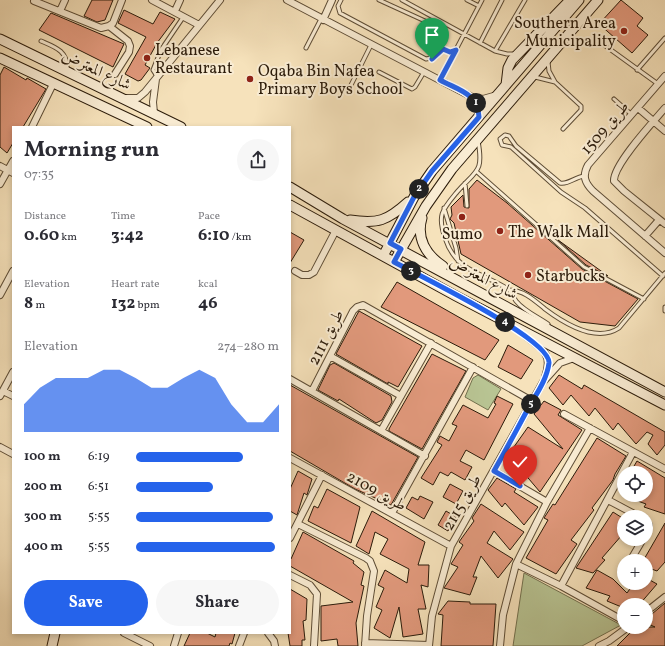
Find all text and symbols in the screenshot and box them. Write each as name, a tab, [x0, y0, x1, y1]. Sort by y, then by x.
place label: Southern Area Municipality	[514, 13, 616, 53]
pin	[415, 18, 449, 59]
icon: arrive	[421, 24, 443, 46]
marker: Southern Area Municipality	[619, 26, 629, 36]
place label: Lebanese Restaurant	[155, 40, 233, 80]
street label: شارع المعترض	[57, 45, 134, 97]
marker: Lebanese Restaurant	[142, 53, 152, 63]
place label: Oqaba Bin Nafea Primary Boys School	[258, 61, 403, 101]
marker: Oqaba Bin Nafea Primary Boys School	[245, 74, 255, 84]
pin: 1	[466, 93, 486, 113]
text: 1	[474, 95, 478, 110]
street label: طريق 1509	[576, 97, 635, 160]
text: Morning run	[24, 135, 159, 166]
button: share	[237, 139, 279, 181]
text: 07:35	[24, 166, 54, 184]
pin: 2	[409, 179, 429, 199]
text: 2	[416, 181, 422, 196]
text: Distance	[24, 209, 66, 224]
text: Time	[111, 209, 135, 224]
text: Pace	[198, 209, 220, 224]
marker: Sumo	[457, 212, 467, 222]
place label: The Walk Mall	[508, 222, 609, 244]
text: 0.60	[24, 224, 59, 247]
text: 3:42	[111, 224, 144, 247]
text: 6:10	[198, 224, 229, 247]
place label: Sumo	[442, 224, 482, 246]
marker: The Walk Mall	[495, 226, 505, 236]
text: km	[59, 230, 77, 245]
text: /km	[229, 230, 251, 245]
street label: شارع المعترض	[445, 252, 521, 307]
pin: 3	[401, 261, 421, 281]
text: 3	[408, 263, 414, 278]
place label: Starbucks	[536, 266, 605, 288]
marker: Starbucks	[523, 270, 533, 280]
text: Elevation	[24, 277, 70, 292]
text: Heart rate	[111, 277, 160, 292]
text: kcal	[198, 277, 218, 292]
text: 8	[24, 292, 33, 315]
text: 132	[111, 292, 135, 315]
text: 46	[198, 292, 218, 315]
text: m	[33, 298, 45, 313]
text: bpm	[135, 298, 160, 313]
street label: طريق 2111	[303, 306, 350, 369]
pin: 4	[495, 312, 515, 332]
text: 4	[502, 314, 508, 329]
text: Elevation	[24, 338, 78, 356]
text: 274–280 m	[217, 338, 279, 356]
pin: 5	[521, 394, 541, 414]
text: 5	[528, 396, 534, 411]
pin	[503, 445, 537, 486]
text: 100 m	[24, 448, 61, 466]
text: 6:19	[88, 448, 109, 466]
icon: check	[509, 451, 531, 473]
street label: طريق 2109	[342, 466, 410, 517]
map controls	[617, 466, 653, 634]
button: locate	[617, 466, 653, 502]
street label: طريق 2115	[438, 471, 488, 535]
text: 200 m	[24, 478, 62, 496]
text: 6:51	[88, 478, 109, 496]
text: 300 m	[24, 508, 62, 526]
text: 5:55	[88, 508, 110, 526]
button: layers	[617, 510, 653, 546]
text: 400 m	[24, 538, 63, 556]
text: 5:55	[88, 538, 110, 556]
button: +	[617, 554, 653, 590]
button: Save	[24, 580, 148, 626]
button: Share	[156, 580, 279, 626]
button: −	[617, 598, 653, 634]

